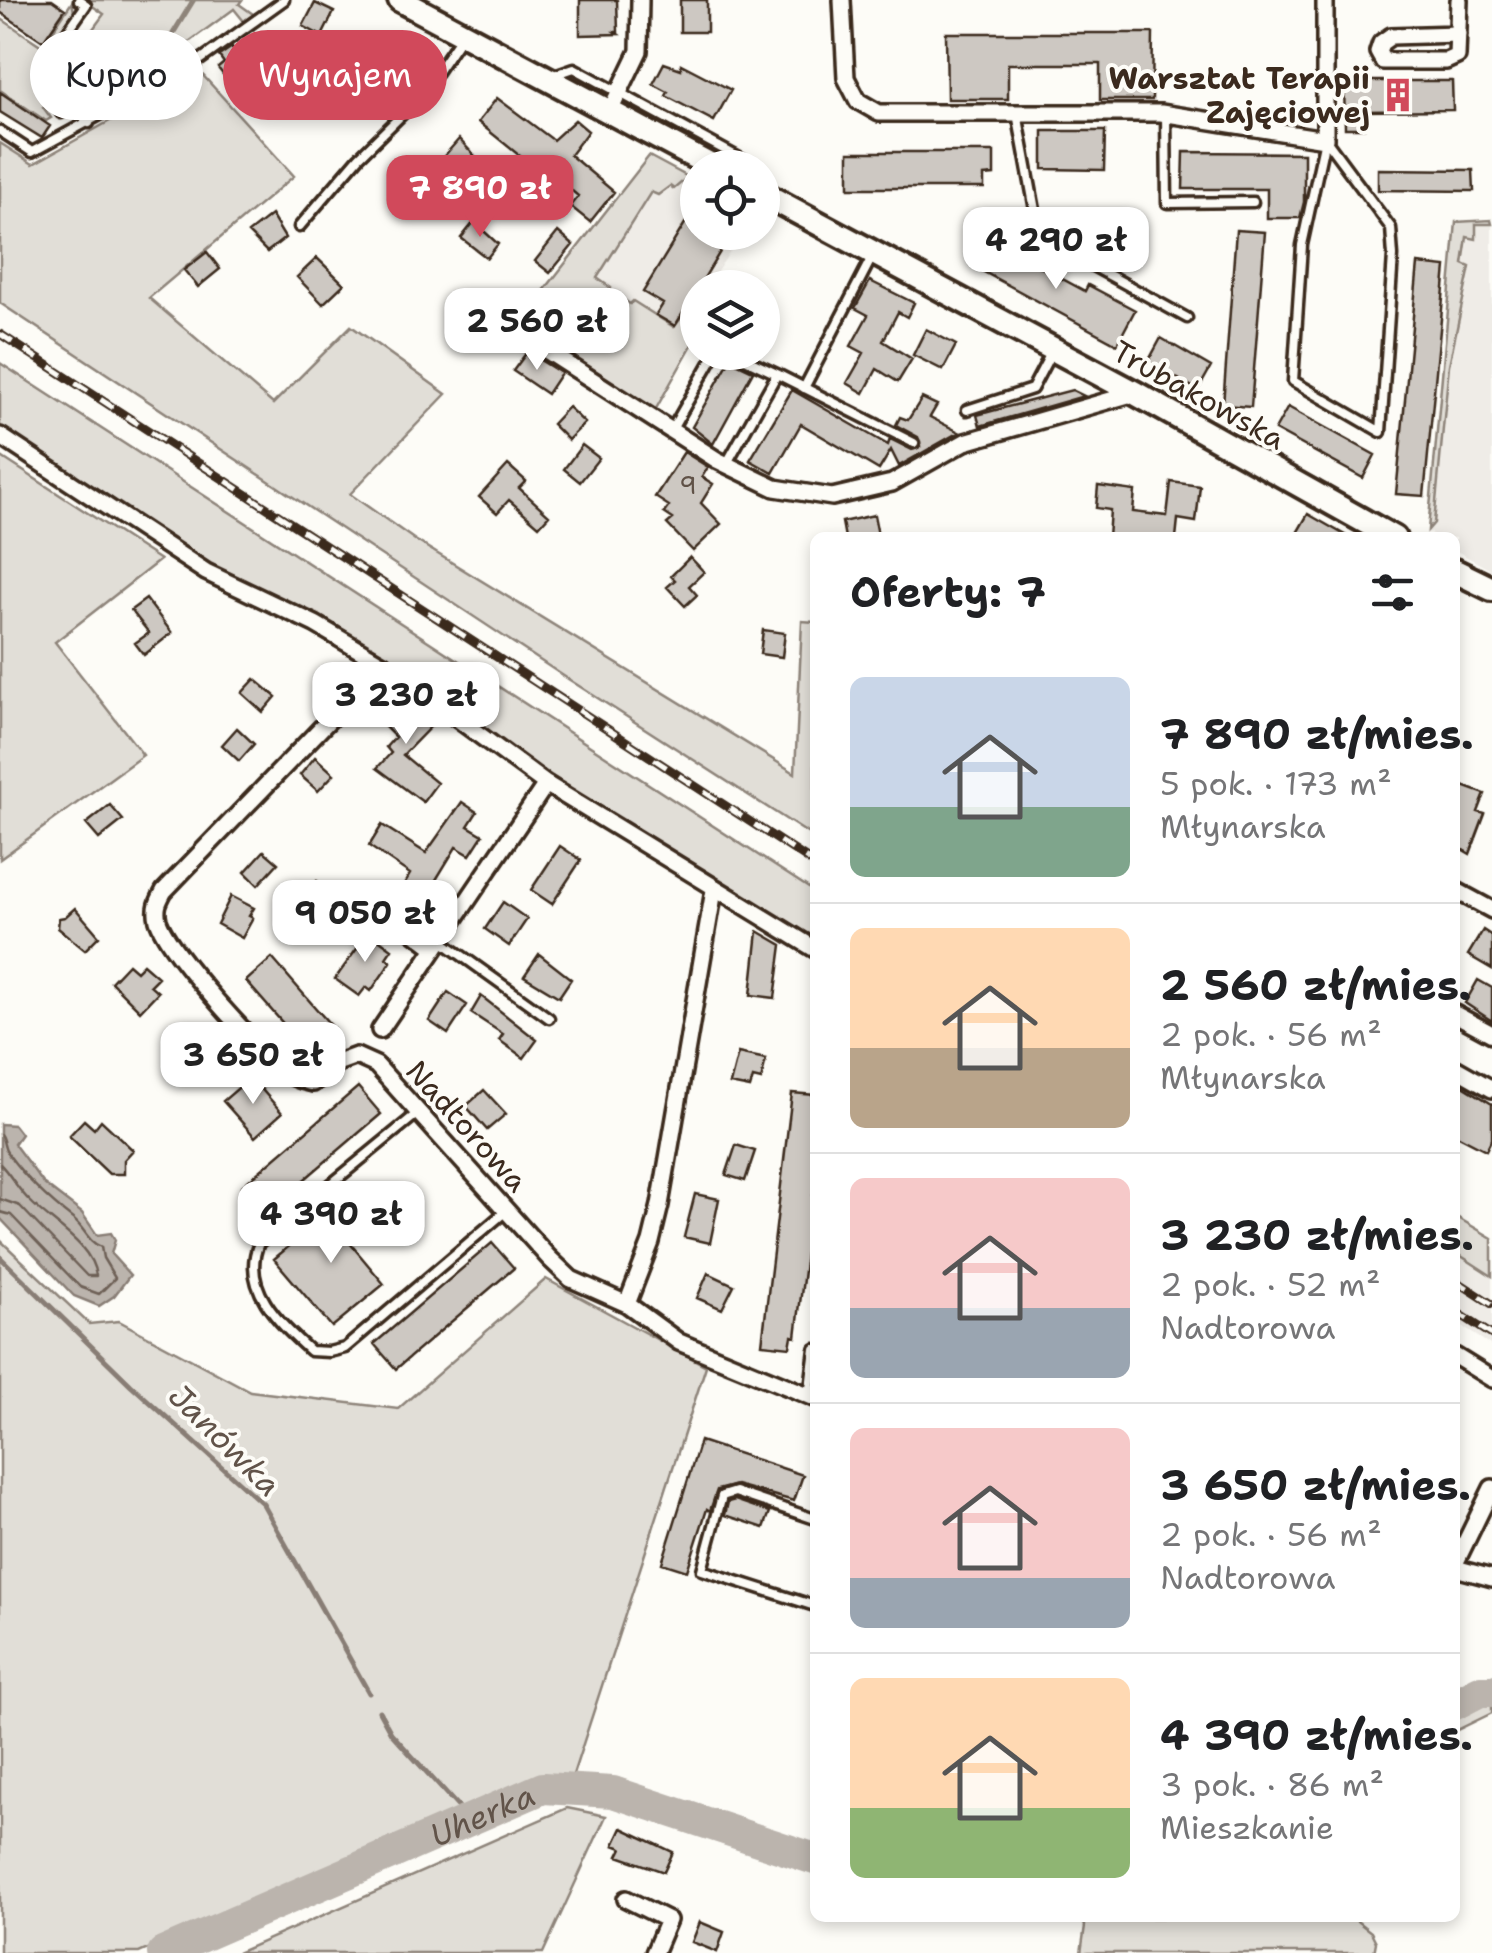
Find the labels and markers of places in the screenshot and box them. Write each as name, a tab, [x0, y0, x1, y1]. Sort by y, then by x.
place label: Warsztat Terapii Zajęciowej	[1109, 58, 1370, 133]
building icon: Warsztat Terapii Zajęciowej	[1379, 76, 1417, 114]
pin: 7 890 zł	[377, 155, 583, 240]
pin: 4 290 zł	[953, 207, 1159, 292]
pin: 2 560 zł	[434, 288, 640, 373]
pin: 3 230 zł	[303, 662, 509, 747]
pin: 9 050 zł	[262, 880, 468, 965]
pin: 3 650 zł	[150, 1022, 356, 1107]
pin: 4 390 zł	[228, 1181, 434, 1266]

